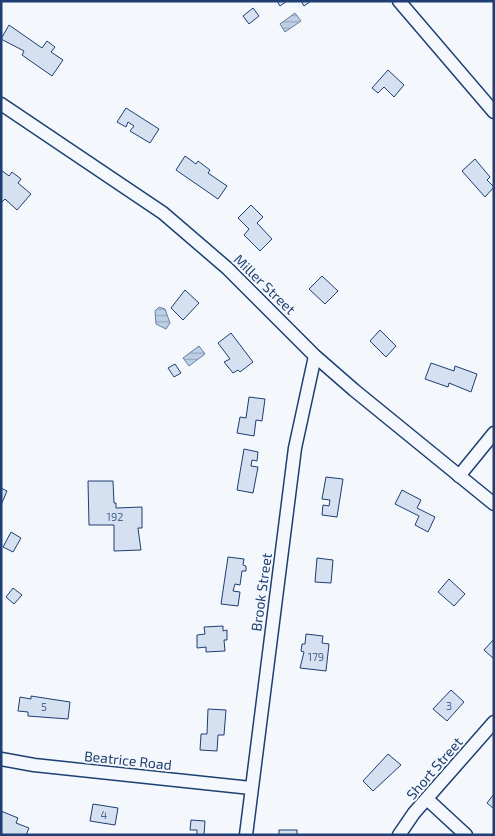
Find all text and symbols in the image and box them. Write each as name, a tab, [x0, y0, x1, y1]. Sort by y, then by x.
street label: Miller Street	[231, 250, 299, 318]
house number: 192	[107, 510, 123, 523]
street label: Brook Street	[247, 552, 275, 632]
house number: 179	[308, 650, 324, 663]
house number: 3	[446, 699, 452, 712]
house number: 5	[41, 700, 47, 713]
street label: Short Street	[402, 733, 466, 803]
street label: Beatrice Road	[83, 747, 173, 773]
house number: 4	[101, 808, 108, 821]

